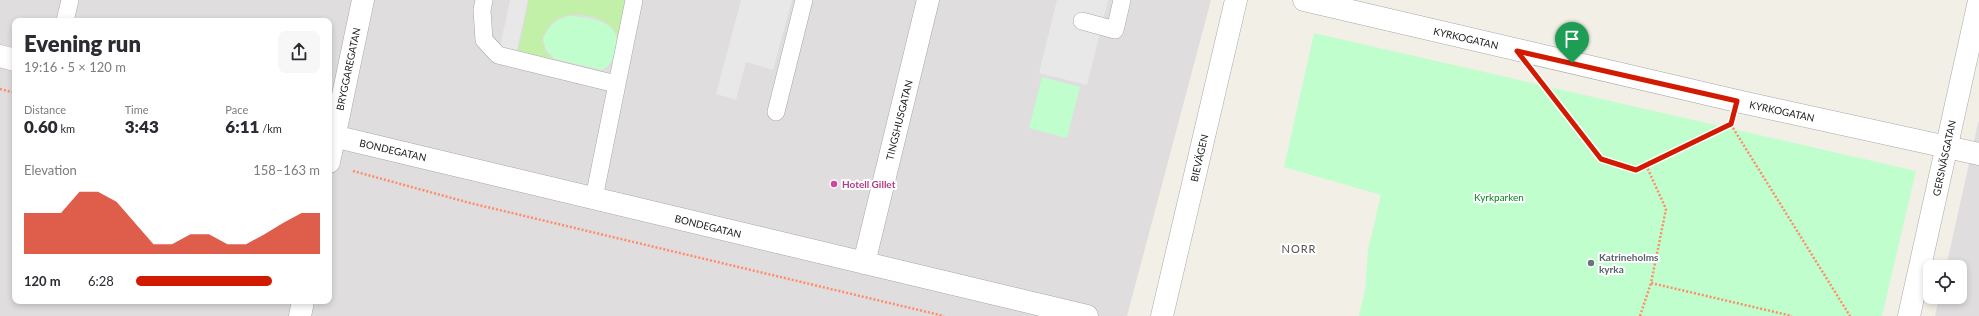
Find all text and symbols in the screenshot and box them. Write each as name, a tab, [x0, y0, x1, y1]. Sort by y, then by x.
pin	[1555, 22, 1589, 63]
street label: KYRKOGATAN	[1432, 25, 1500, 51]
street label: BRYGGAREGATAN	[333, 26, 363, 112]
icon: arrive	[1561, 28, 1583, 50]
text: Evening run	[24, 30, 141, 57]
button: share	[278, 31, 320, 73]
text: 19:16 · 5 × 120 m	[24, 59, 126, 75]
street label: TINGSHUSGATAN	[883, 79, 915, 161]
street label: KYRKOGATAN	[1748, 98, 1816, 124]
text: Distance	[24, 103, 66, 116]
text: Time	[125, 103, 149, 116]
text: Pace	[225, 103, 248, 116]
text: 0.60	[24, 116, 58, 137]
text: 3:43	[125, 116, 159, 137]
text: 6:11	[225, 116, 259, 137]
street label: GERSNÄSGATAN	[1930, 119, 1958, 197]
text: km	[58, 122, 75, 135]
text: /km	[259, 122, 282, 135]
street label: BIEVÄGEN	[1188, 133, 1210, 183]
street label: BONDEGATAN	[358, 136, 428, 164]
text: Elevation	[24, 162, 77, 178]
text: 158–163 m	[253, 162, 320, 178]
place label: Hotell Gillet	[842, 178, 896, 190]
marker: Hotell Gillet	[829, 179, 839, 189]
park label: Kyrkparken	[1474, 191, 1524, 203]
street label: BONDEGATAN	[673, 212, 743, 240]
district label: NORR	[1282, 242, 1317, 255]
place label: Katrineholms kyrka	[1599, 251, 1659, 275]
marker: Katrineholms kyrka	[1586, 258, 1596, 268]
map controls	[1923, 260, 1967, 304]
button: locate	[1923, 260, 1967, 304]
text: 120 m	[24, 273, 61, 289]
text: 6:28	[88, 273, 114, 289]

